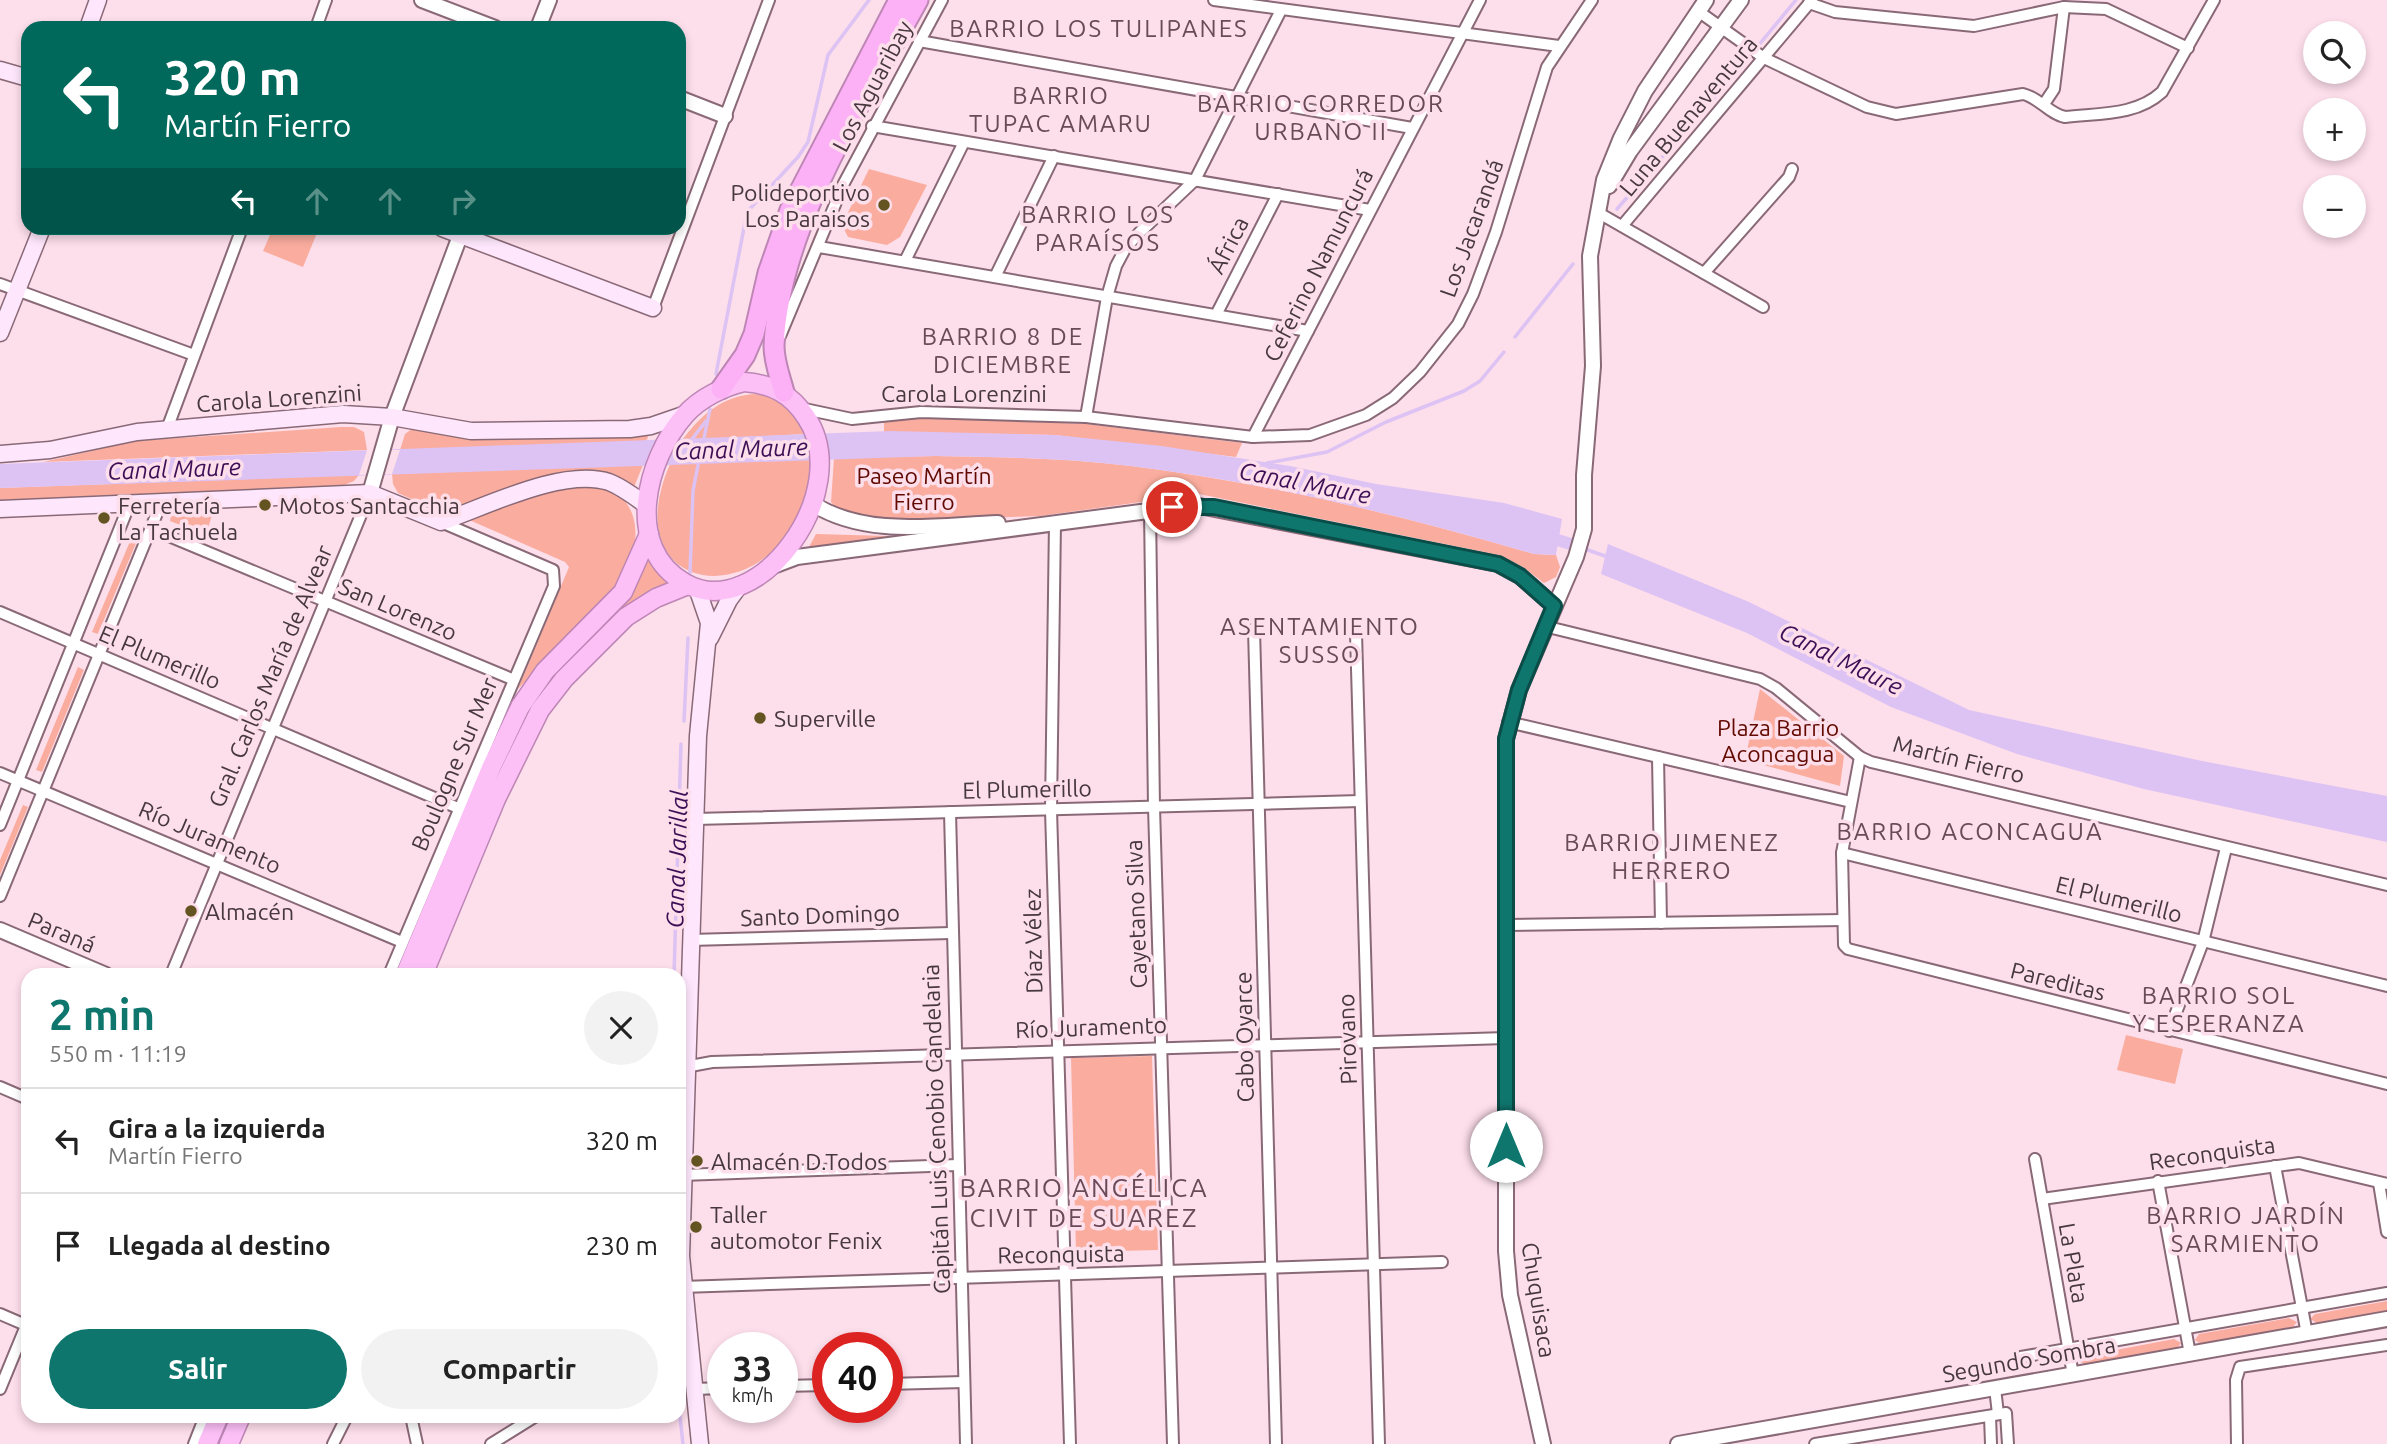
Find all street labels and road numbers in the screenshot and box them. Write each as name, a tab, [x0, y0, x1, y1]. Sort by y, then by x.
street label: Los Aguaribay	[827, 16, 917, 156]
street label: Luna Buenaventura	[1614, 31, 1762, 201]
street label: Los Jacarandá	[1434, 156, 1508, 300]
street label: Ceferino Namuncurá	[1258, 164, 1378, 366]
street label: África	[1202, 212, 1253, 278]
street label: Carola Lorenzini	[195, 380, 363, 416]
street label: Carola Lorenzini	[881, 381, 1047, 406]
street label: Gral. Carlos María de Alvear	[203, 541, 337, 811]
street label: San Lorenzo	[335, 573, 461, 645]
street label: El Plumerillo	[96, 620, 224, 694]
street label: Boulogne Sur Mer	[406, 673, 502, 854]
street label: Martín Fierro	[1891, 731, 2027, 787]
street label: El Plumerillo	[962, 775, 1092, 803]
street label: Río Juramento	[135, 796, 285, 878]
street label: Cayetano Silva	[1121, 839, 1151, 989]
street label: El Plumerillo	[2053, 871, 2185, 927]
street label: Díaz Vélez	[1020, 888, 1046, 994]
street label: Santo Domingo	[740, 900, 900, 930]
street label: Paraná	[25, 907, 99, 957]
street label: Pareditas	[2008, 957, 2108, 1005]
street label: Capitán Luis Cenobio Candelaria	[918, 964, 954, 1294]
street label: Cabo Oyarce	[1230, 971, 1258, 1103]
street label: Pirovano	[1333, 993, 1361, 1085]
street label: Río Juramento	[1015, 1012, 1167, 1042]
street label: Reconquista	[2147, 1132, 2277, 1174]
street label: La Plata	[2055, 1221, 2093, 1305]
street label: Reconquista	[997, 1240, 1125, 1268]
street label: Chuquisaca	[1518, 1240, 1560, 1360]
street label: Segundo Sombra	[1940, 1331, 2118, 1387]

